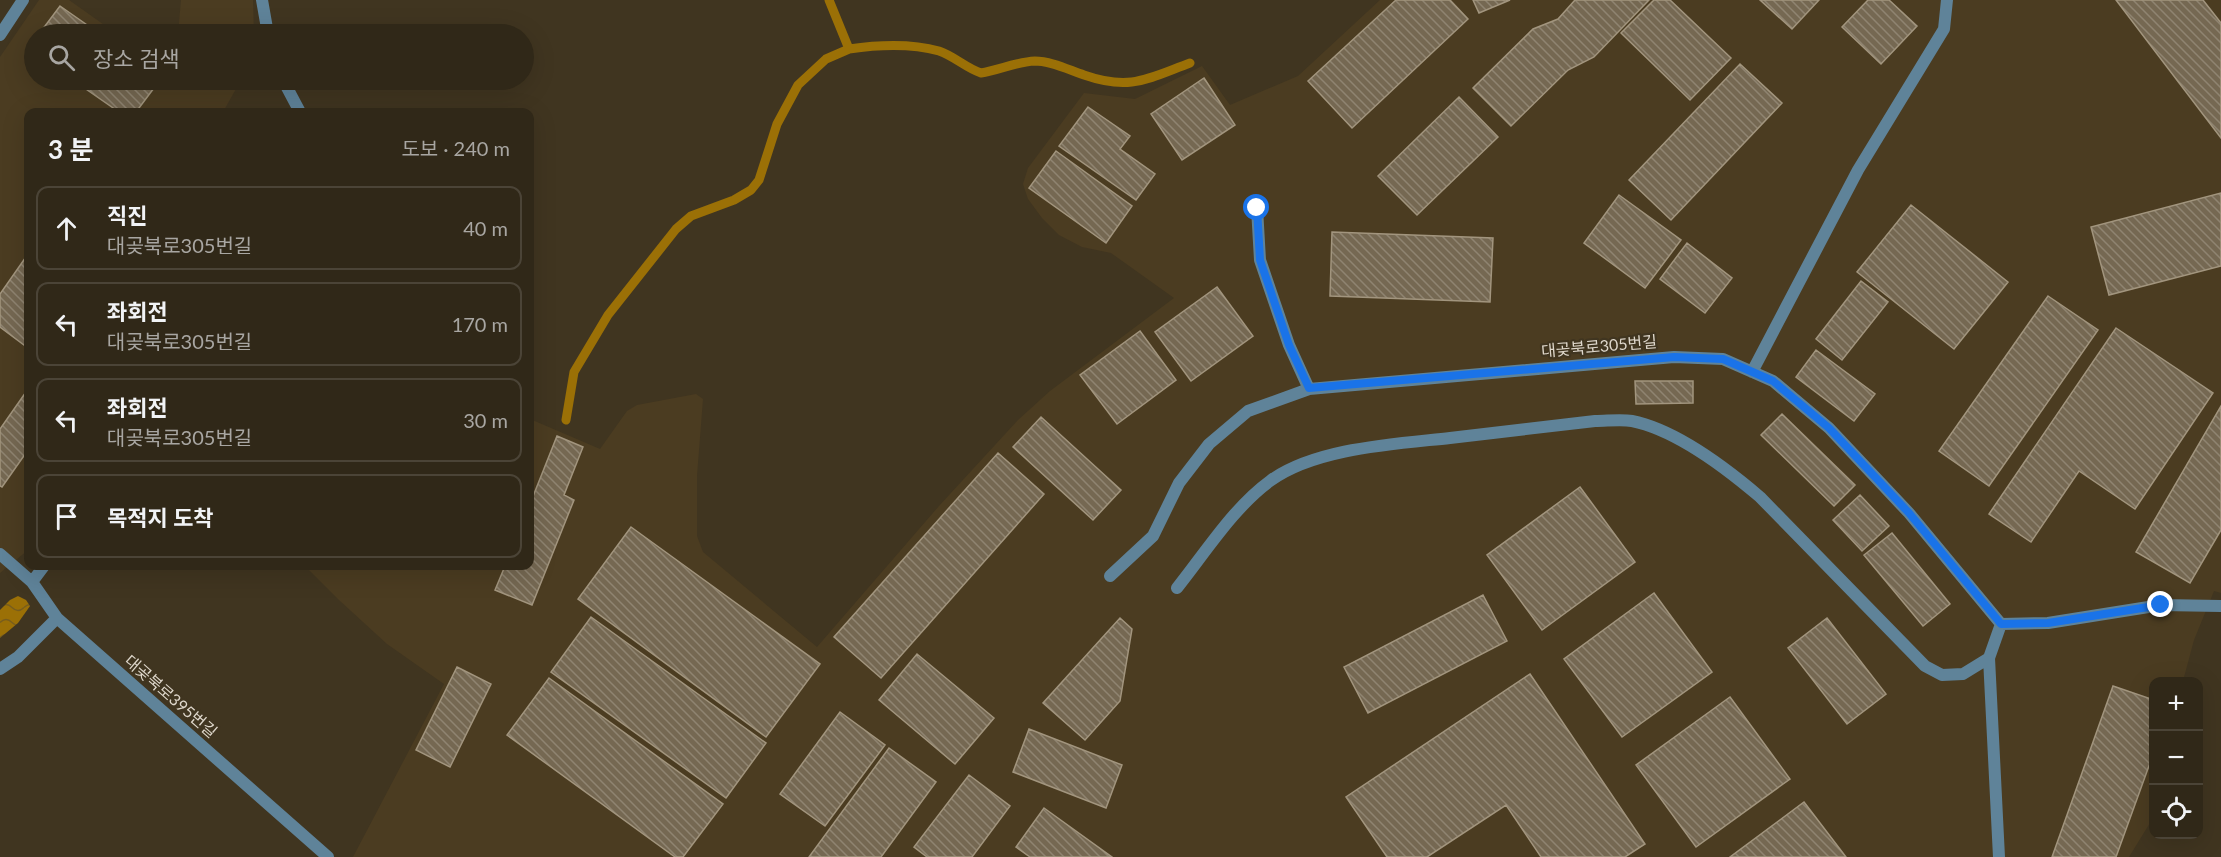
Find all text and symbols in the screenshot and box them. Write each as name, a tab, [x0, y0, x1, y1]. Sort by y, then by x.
search box	[24, 24, 534, 90]
icon: search	[45, 41, 78, 74]
text: 장소 검색	[93, 45, 180, 72]
text: 3 분	[48, 133, 93, 165]
text: 도보 · 240 m	[401, 136, 510, 160]
route start	[1243, 194, 1269, 220]
text: 직진	[107, 202, 147, 229]
icon: ahead	[50, 212, 83, 245]
text: 40 m	[463, 216, 508, 240]
text: 대곶북로305번길	[107, 233, 252, 257]
text: 좌회전	[107, 298, 168, 325]
icon: left	[50, 308, 83, 341]
text: 170 m	[452, 312, 508, 336]
text: 대곶북로305번길	[107, 329, 252, 353]
street label: 대곶북로305번길	[1540, 331, 1658, 360]
text: 좌회전	[107, 394, 168, 421]
icon: left	[50, 404, 83, 437]
text: 30 m	[463, 408, 508, 432]
text: 대곶북로305번길	[107, 425, 252, 449]
icon: arrive	[50, 500, 83, 533]
text: 목적지 도착	[107, 504, 214, 531]
route end	[2147, 591, 2173, 617]
street label: 대곶북로395번길	[121, 650, 221, 741]
map controls	[2149, 677, 2203, 839]
button: +	[2149, 677, 2203, 731]
button: −	[2149, 731, 2203, 785]
button: locate	[2149, 785, 2203, 839]

